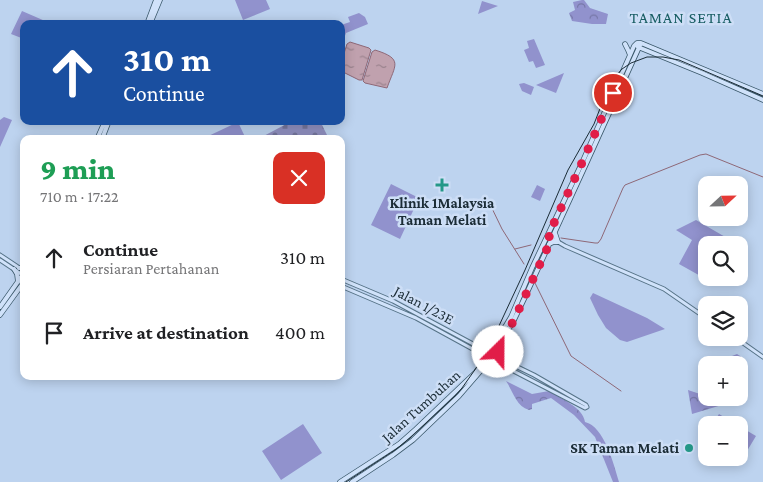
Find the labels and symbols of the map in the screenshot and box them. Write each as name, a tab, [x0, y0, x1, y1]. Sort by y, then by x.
district label: TAMAN SETIA	[630, 9, 732, 26]
pin	[592, 72, 634, 114]
north arrow	[698, 176, 748, 226]
marker: Klinik 1Malaysia Taman Melati	[435, 178, 449, 192]
place label: Klinik 1Malaysia Taman Melati	[390, 195, 495, 228]
street label: Jalan 1/23E	[389, 282, 457, 328]
position arrow	[471, 325, 523, 377]
street label: Jalan Tumbuhan	[377, 367, 464, 447]
place label: SK Taman Melati	[570, 440, 680, 456]
marker: SK Taman Melati	[683, 442, 695, 454]

